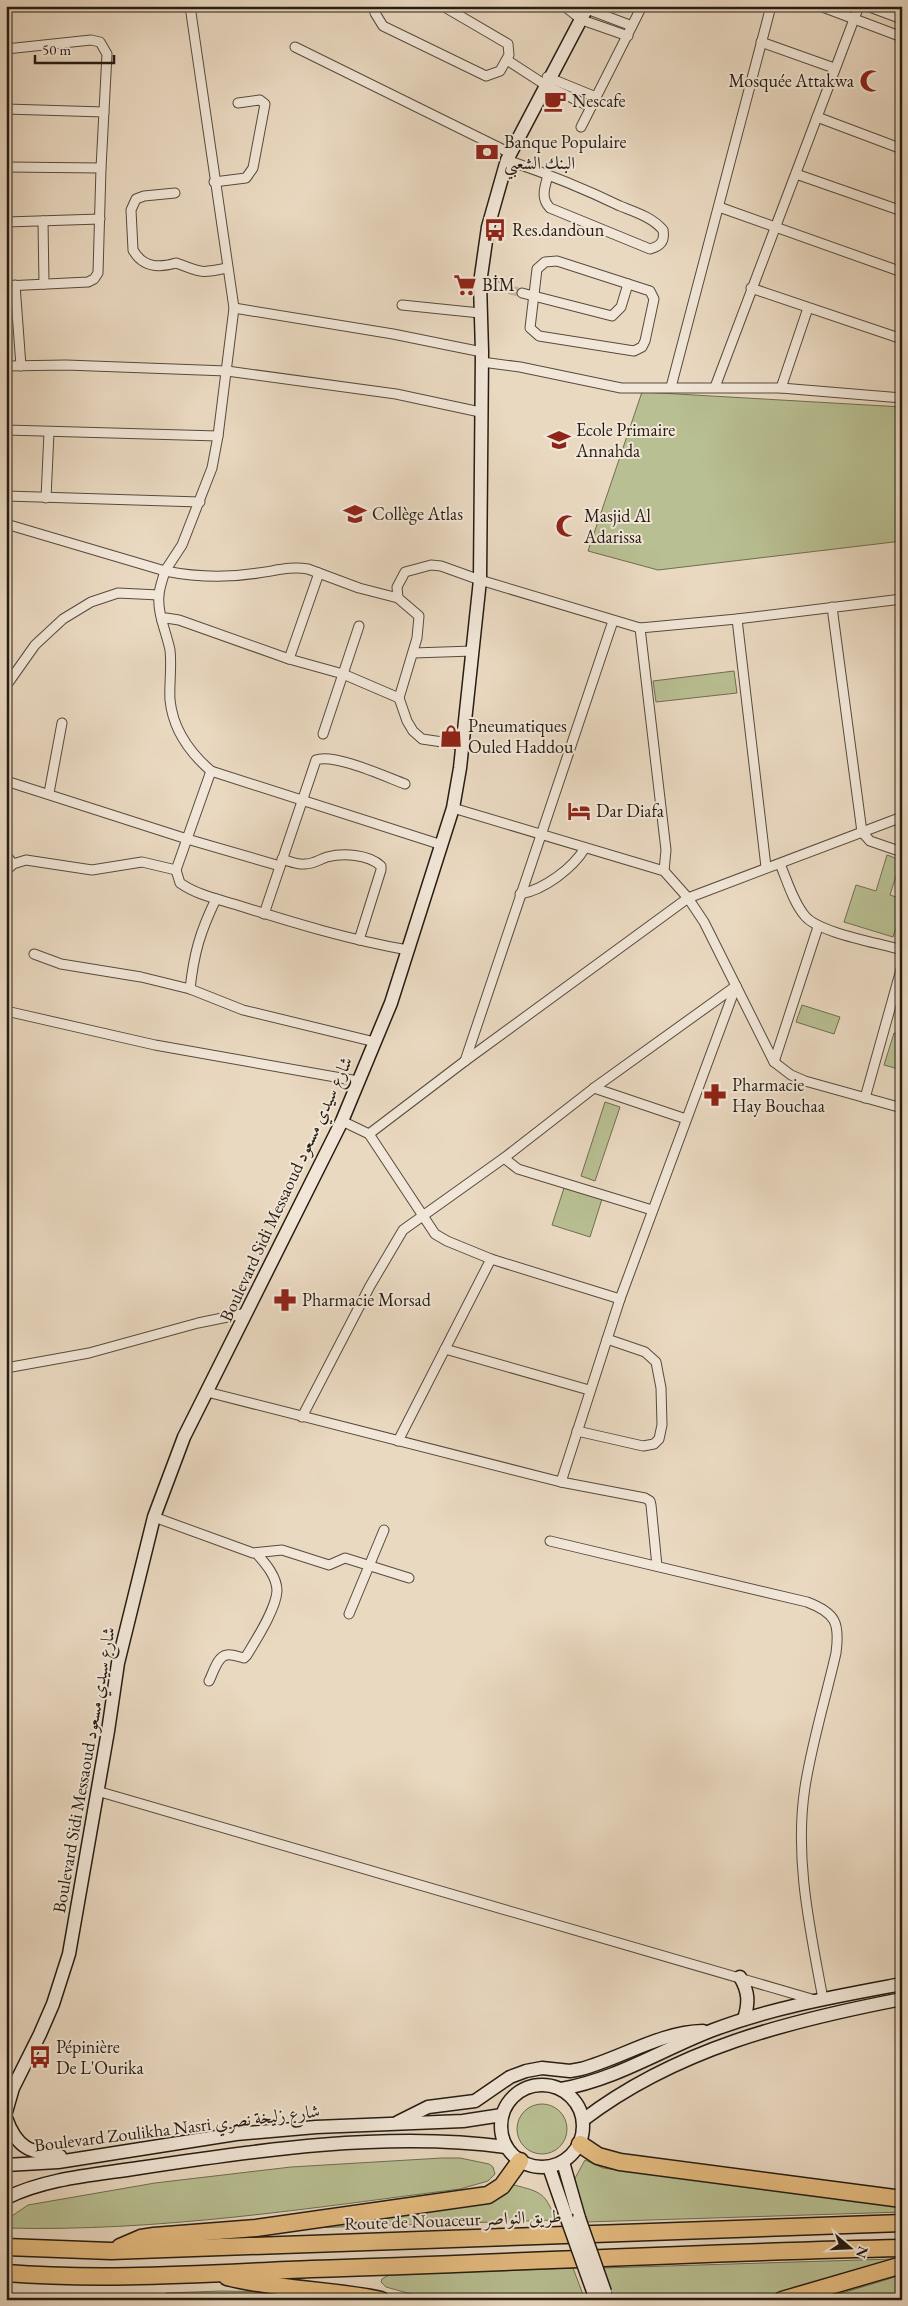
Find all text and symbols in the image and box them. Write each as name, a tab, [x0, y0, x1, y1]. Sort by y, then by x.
scale bar	[35, 32, 114, 64]
text: 50 m	[42, 40, 71, 59]
mosque icon: Mosquée Attakwa	[858, 68, 884, 94]
place label: Mosquée Attakwa	[728, 69, 855, 92]
cafe icon: Nescafe	[542, 88, 568, 114]
place label: Nescafe	[572, 89, 626, 112]
place label: Banque Populaire البنك الشعبي	[504, 130, 626, 180]
bank icon: Banque Populaire البنك الشعبي	[474, 139, 500, 165]
bus stop icon: Res.dandoun	[482, 217, 508, 243]
place label: Res.dandoun	[512, 218, 605, 241]
supermarket icon: BİM	[452, 272, 478, 298]
place label: BİM	[482, 273, 515, 296]
place label: Ecole Primaire Annahda	[575, 418, 675, 462]
school or university icon: Ecole Primaire Annahda	[546, 427, 572, 453]
school or university icon: Collège Atlas	[342, 501, 368, 527]
place label: Collège Atlas	[372, 502, 463, 525]
place label: Masjid Al Adarissa	[583, 504, 651, 548]
mosque icon: Masjid Al Adarissa	[554, 513, 580, 539]
place label: Pneumatiques Ouled Haddou	[468, 714, 574, 758]
shop icon: Pneumatiques Ouled Haddou	[438, 723, 464, 749]
hotel icon: Dar Diafa	[566, 798, 592, 824]
place label: Dar Diafa	[596, 799, 665, 822]
street label: Boulevard Sidi Messaoud شارع سيدي مسعود	[214, 1053, 361, 1327]
place label: Pharmacie Hay Bouchaa	[732, 1073, 826, 1117]
pharmacy icon: Pharmacie Hay Bouchaa	[702, 1082, 728, 1108]
pharmacy icon: Pharmacie Morsad	[272, 1287, 298, 1313]
place label: Pharmacie Morsad	[302, 1288, 432, 1311]
street label: Boulevard Sidi Messaoud شارع سيدي مسعود	[47, 1625, 124, 1915]
place label: Pépinière De L'Ourika	[56, 2035, 144, 2079]
bus stop icon: Pépinière De L'Ourika	[27, 2044, 53, 2070]
street label: Boulevard Zoulikha Nasri شارع زليخة نصري	[33, 2099, 322, 2160]
street label: Route de Nouaceur طريق النواصر	[344, 2204, 562, 2236]
north arrow	[826, 2224, 876, 2274]
text: N	[852, 2244, 873, 2261]

